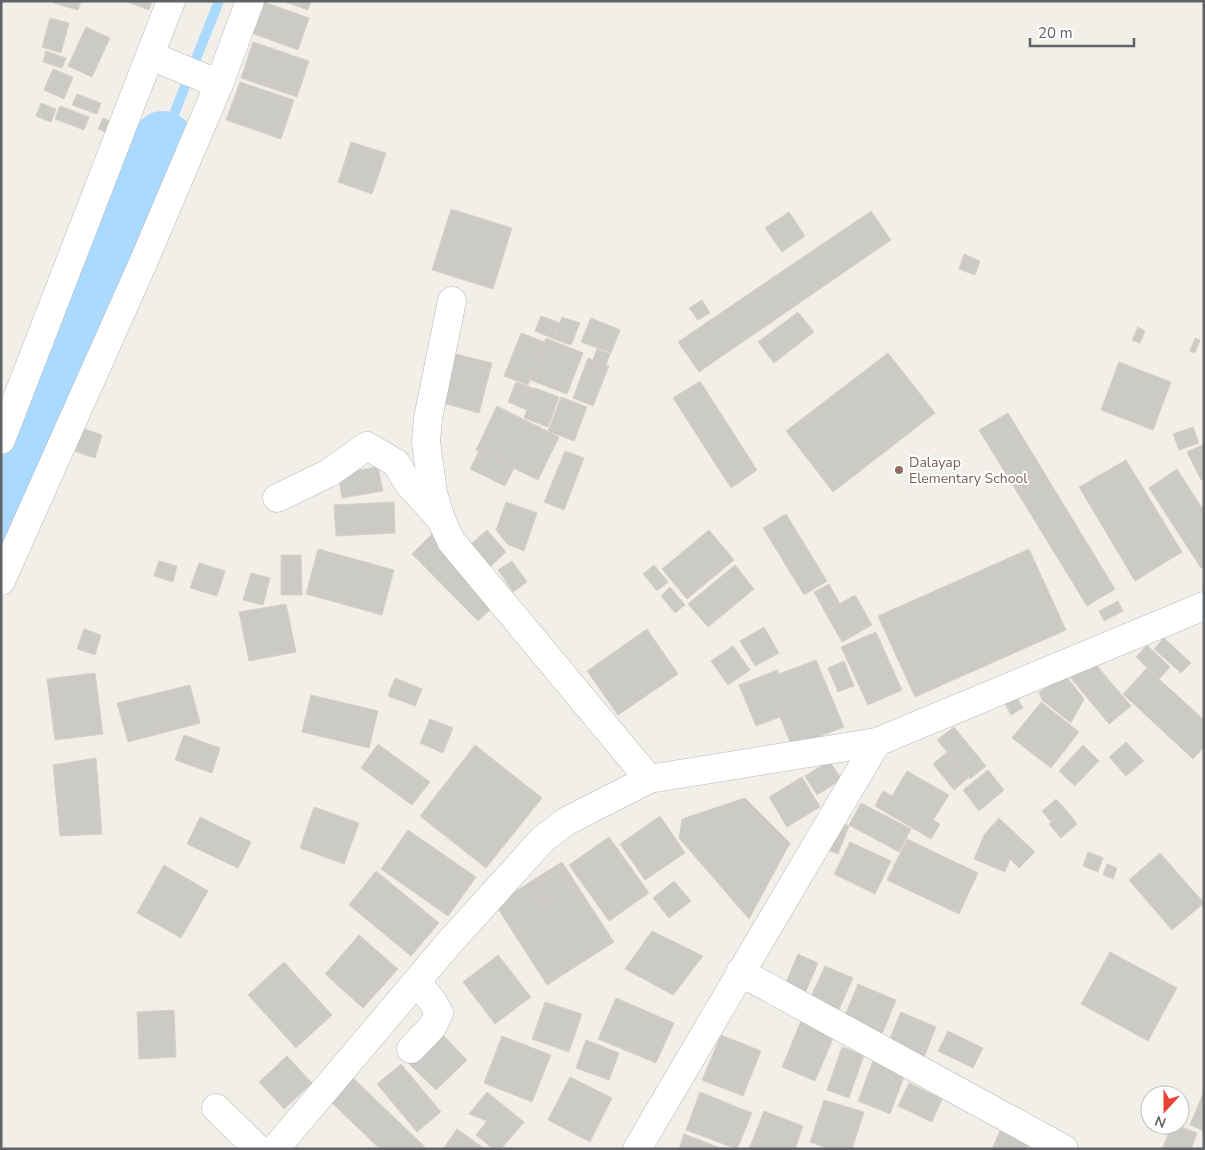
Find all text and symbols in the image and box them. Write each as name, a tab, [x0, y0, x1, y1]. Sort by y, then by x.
scale bar	[1030, 15, 1134, 47]
text: 20 m	[1038, 23, 1073, 43]
place label: Dalayap Elementary School	[909, 453, 1028, 488]
marker: Dalayap Elementary School	[893, 464, 905, 476]
north arrow	[1140, 1085, 1190, 1135]
text: N	[1152, 1111, 1169, 1132]

